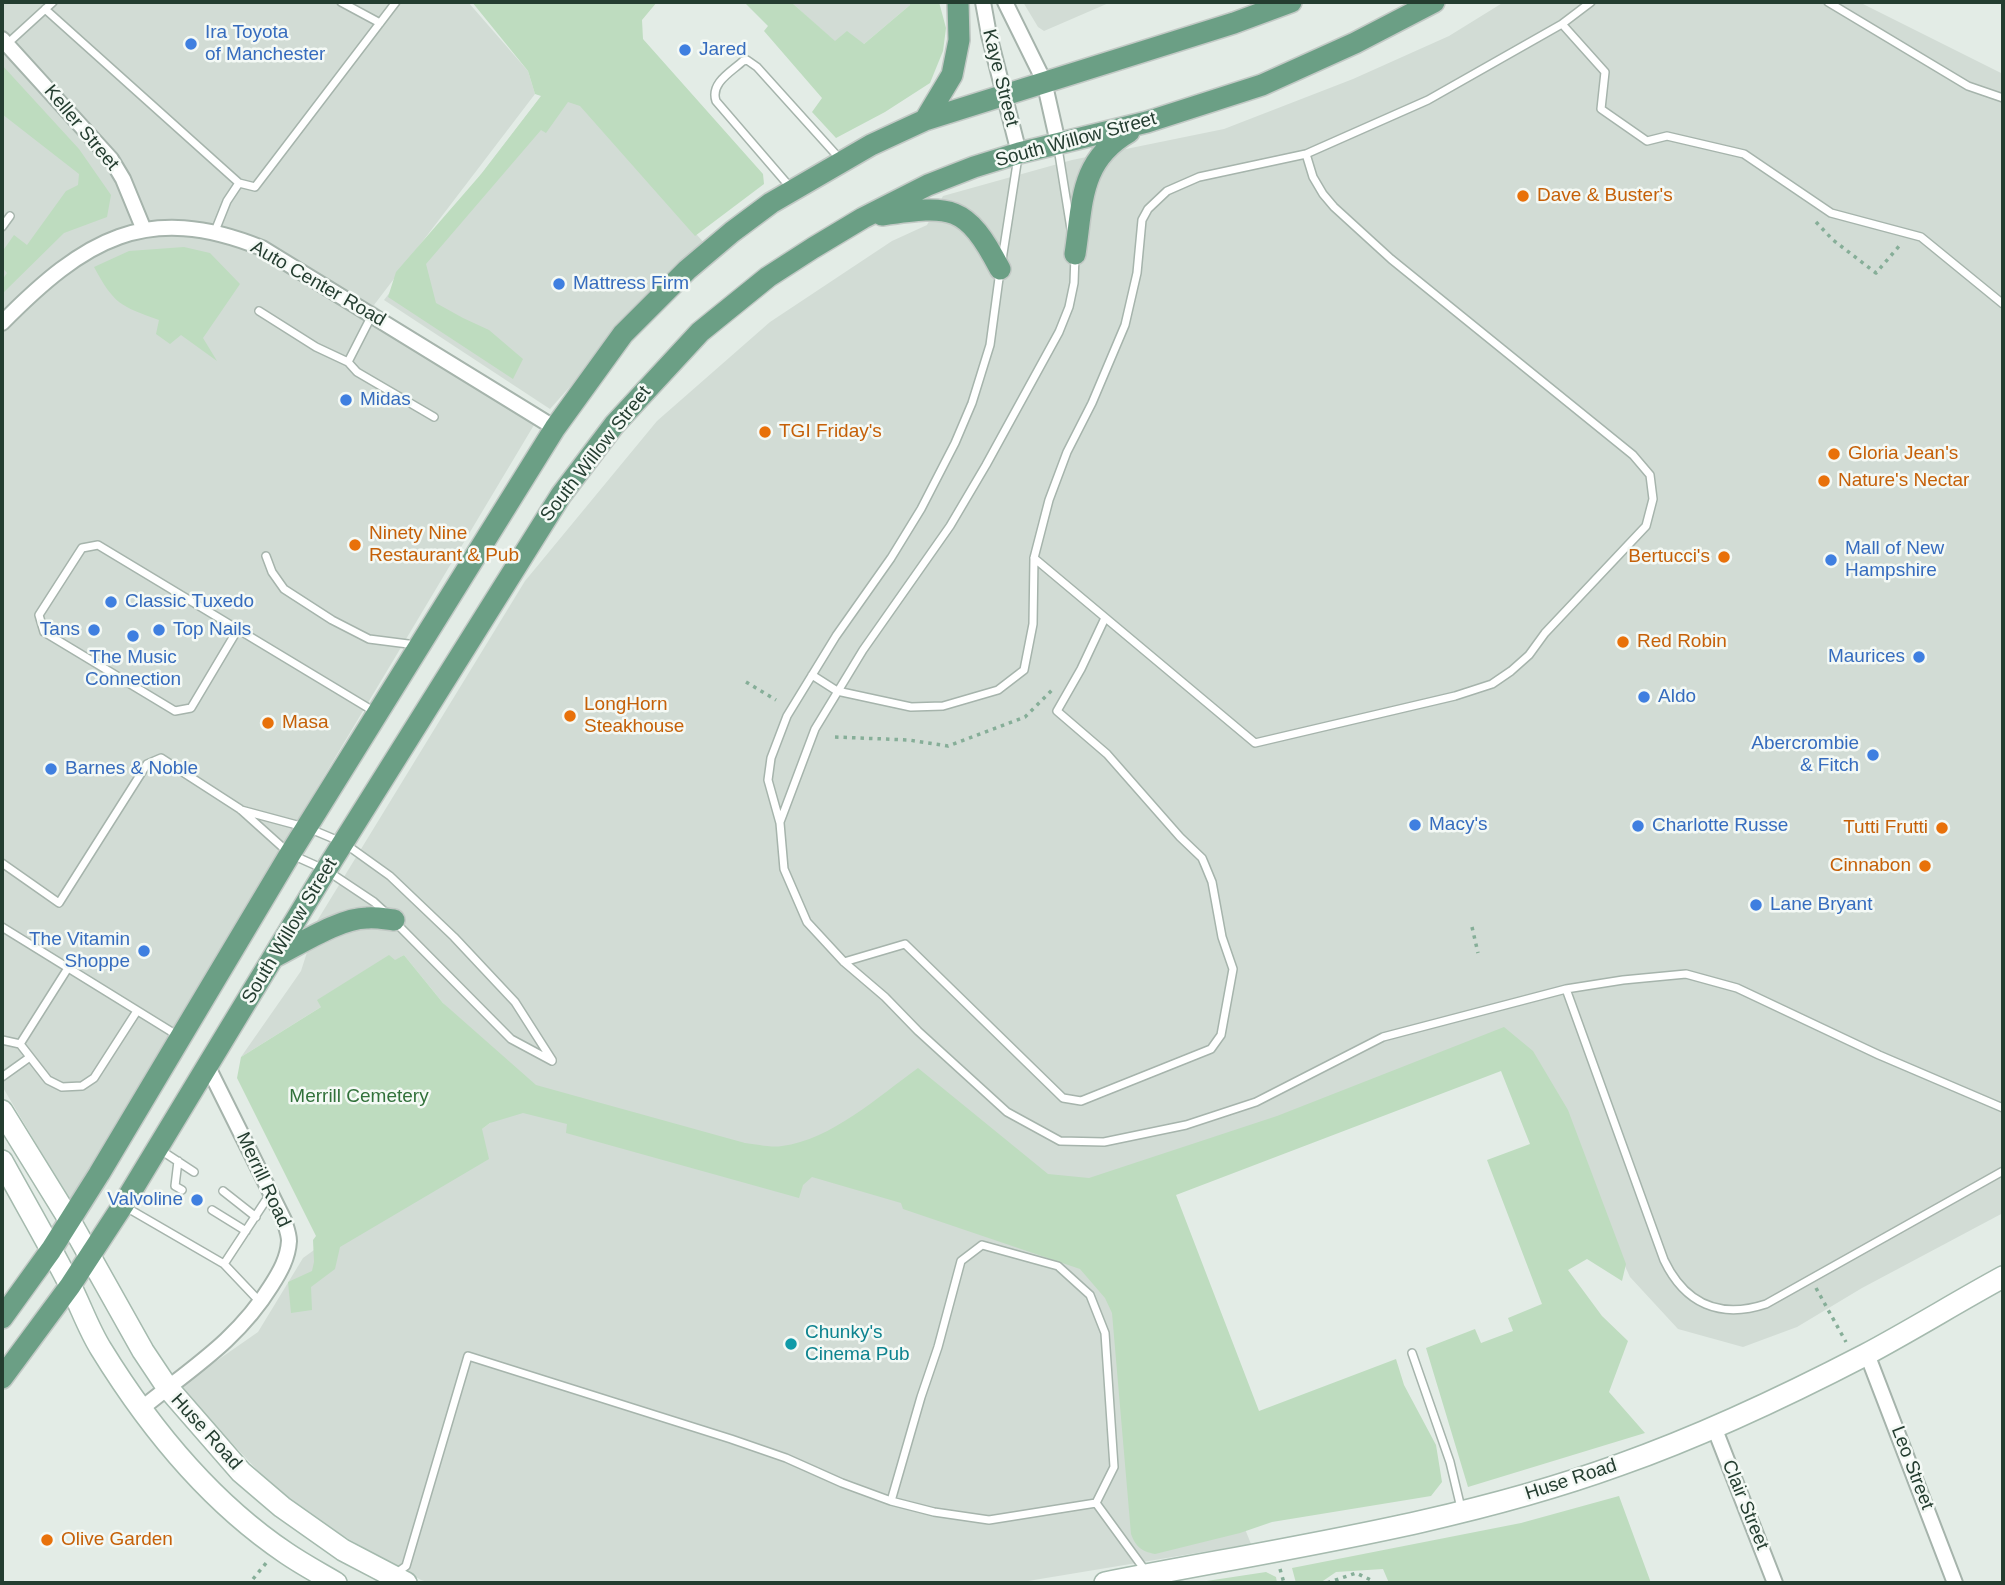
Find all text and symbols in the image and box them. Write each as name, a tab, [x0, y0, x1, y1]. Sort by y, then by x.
place label: Ira Toyota of Manchester	[205, 22, 325, 66]
street label: Kaye Street	[977, 27, 1023, 129]
marker: Ira Toyota of Manchester	[183, 36, 199, 52]
place label: Jared	[699, 39, 747, 61]
marker: Jared	[677, 42, 693, 58]
street label: Keller Street	[39, 81, 123, 175]
street label: South Willow Street	[993, 108, 1159, 172]
place label: Dave & Buster's	[1537, 185, 1673, 207]
marker: Dave & Buster's	[1515, 188, 1531, 204]
street label: Auto Center Road	[246, 236, 390, 332]
place label: Mattress Firm	[573, 273, 689, 295]
marker: Mattress Firm	[551, 276, 567, 292]
street label: South Willow Street	[536, 382, 656, 526]
place label: Midas	[360, 389, 411, 411]
marker: Midas	[338, 392, 354, 408]
place label: TGI Friday's	[779, 421, 882, 443]
marker: TGI Friday's	[757, 424, 773, 440]
place label: Gloria Jean's	[1848, 443, 1958, 465]
marker: Gloria Jean's	[1826, 446, 1842, 462]
place label: Nature's Nectar	[1838, 470, 1969, 492]
marker: Nature's Nectar	[1816, 473, 1832, 489]
place label: Ninety Nine Restaurant & Pub	[369, 523, 519, 567]
marker: Ninety Nine Restaurant & Pub	[347, 537, 363, 553]
place label: Mall of New Hampshire	[1845, 538, 1944, 582]
place label: Bertucci's	[1628, 546, 1710, 568]
marker: Bertucci's	[1716, 549, 1732, 565]
marker: Mall of New Hampshire	[1823, 552, 1839, 568]
place label: Classic Tuxedo	[125, 591, 254, 613]
marker: Classic Tuxedo	[103, 594, 119, 610]
place label: Tans	[40, 619, 80, 641]
place label: Top Nails	[173, 619, 251, 641]
marker: Tans	[86, 622, 102, 638]
marker: Top Nails	[151, 622, 167, 638]
marker: The Music Connection	[125, 628, 141, 644]
place label: Red Robin	[1637, 631, 1727, 653]
marker: Red Robin	[1615, 634, 1631, 650]
place label: Maurices	[1828, 646, 1905, 668]
place label: The Music Connection	[85, 647, 181, 691]
marker: Maurices	[1911, 649, 1927, 665]
place label: Aldo	[1658, 686, 1696, 708]
marker: Aldo	[1636, 689, 1652, 705]
place label: LongHorn Steakhouse	[584, 694, 684, 738]
marker: LongHorn Steakhouse	[562, 708, 578, 724]
place label: Masa	[282, 712, 328, 734]
marker: Masa	[260, 715, 276, 731]
place label: Abercrombie & Fitch	[1751, 733, 1859, 777]
marker: Abercrombie & Fitch	[1865, 747, 1881, 763]
place label: Barnes & Noble	[65, 758, 198, 780]
marker: Barnes & Noble	[43, 761, 59, 777]
place label: Macy's	[1429, 814, 1488, 836]
place label: Charlotte Russe	[1652, 815, 1788, 837]
marker: Macy's	[1407, 817, 1423, 833]
place label: Tutti Frutti	[1843, 817, 1928, 839]
marker: Charlotte Russe	[1630, 818, 1646, 834]
marker: Tutti Frutti	[1934, 820, 1950, 836]
street label: South Willow Street	[238, 854, 342, 1008]
place label: Cinnabon	[1830, 855, 1911, 877]
marker: Cinnabon	[1917, 858, 1933, 874]
place label: Lane Bryant	[1770, 894, 1872, 916]
marker: Lane Bryant	[1748, 897, 1764, 913]
place label: The Vitamin Shoppe	[29, 929, 130, 973]
marker: The Vitamin Shoppe	[136, 943, 152, 959]
park label: Merrill Cemetery	[289, 1086, 429, 1108]
street label: Merrill Road	[231, 1129, 295, 1231]
place label: Valvoline	[107, 1189, 183, 1211]
marker: Valvoline	[189, 1192, 205, 1208]
place label: Chunky's Cinema Pub	[805, 1322, 910, 1366]
marker: Chunky's Cinema Pub	[783, 1336, 799, 1352]
street label: Huse Road	[166, 1389, 246, 1475]
street label: Leo Street	[1886, 1423, 1938, 1513]
street label: Huse Road	[1522, 1454, 1620, 1506]
street label: Clair Street	[1717, 1457, 1773, 1553]
place label: Olive Garden	[61, 1529, 173, 1551]
marker: Olive Garden	[39, 1532, 55, 1548]

